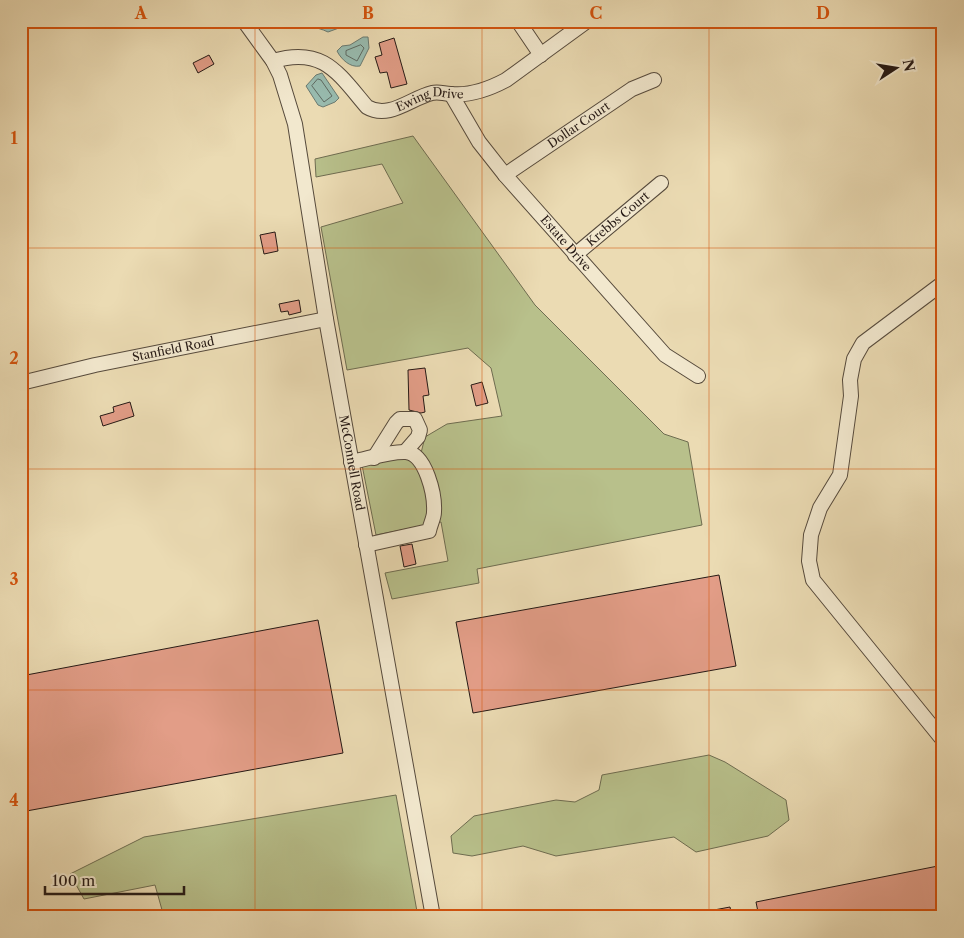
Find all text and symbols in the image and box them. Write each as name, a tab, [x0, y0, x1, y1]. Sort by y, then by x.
text: A	[134, 3, 148, 23]
text: B	[362, 3, 374, 23]
text: C	[590, 3, 602, 23]
text: D	[816, 3, 830, 23]
north arrow	[872, 42, 922, 92]
text: N	[899, 57, 919, 73]
street label: Ewing Drive	[394, 84, 464, 115]
street label: Dollar Court	[544, 98, 613, 151]
text: 1	[10, 128, 18, 148]
street label: Krebbs Court	[583, 188, 653, 249]
street label: Estate Drive	[537, 212, 595, 274]
street label: Stanfield Road	[131, 333, 216, 364]
text: 2	[9, 348, 19, 368]
street label: McConnell Road	[336, 414, 368, 512]
text: 3	[9, 569, 19, 589]
text: 4	[9, 790, 19, 810]
scale bar	[45, 863, 184, 895]
text: 100 m	[52, 871, 95, 890]

